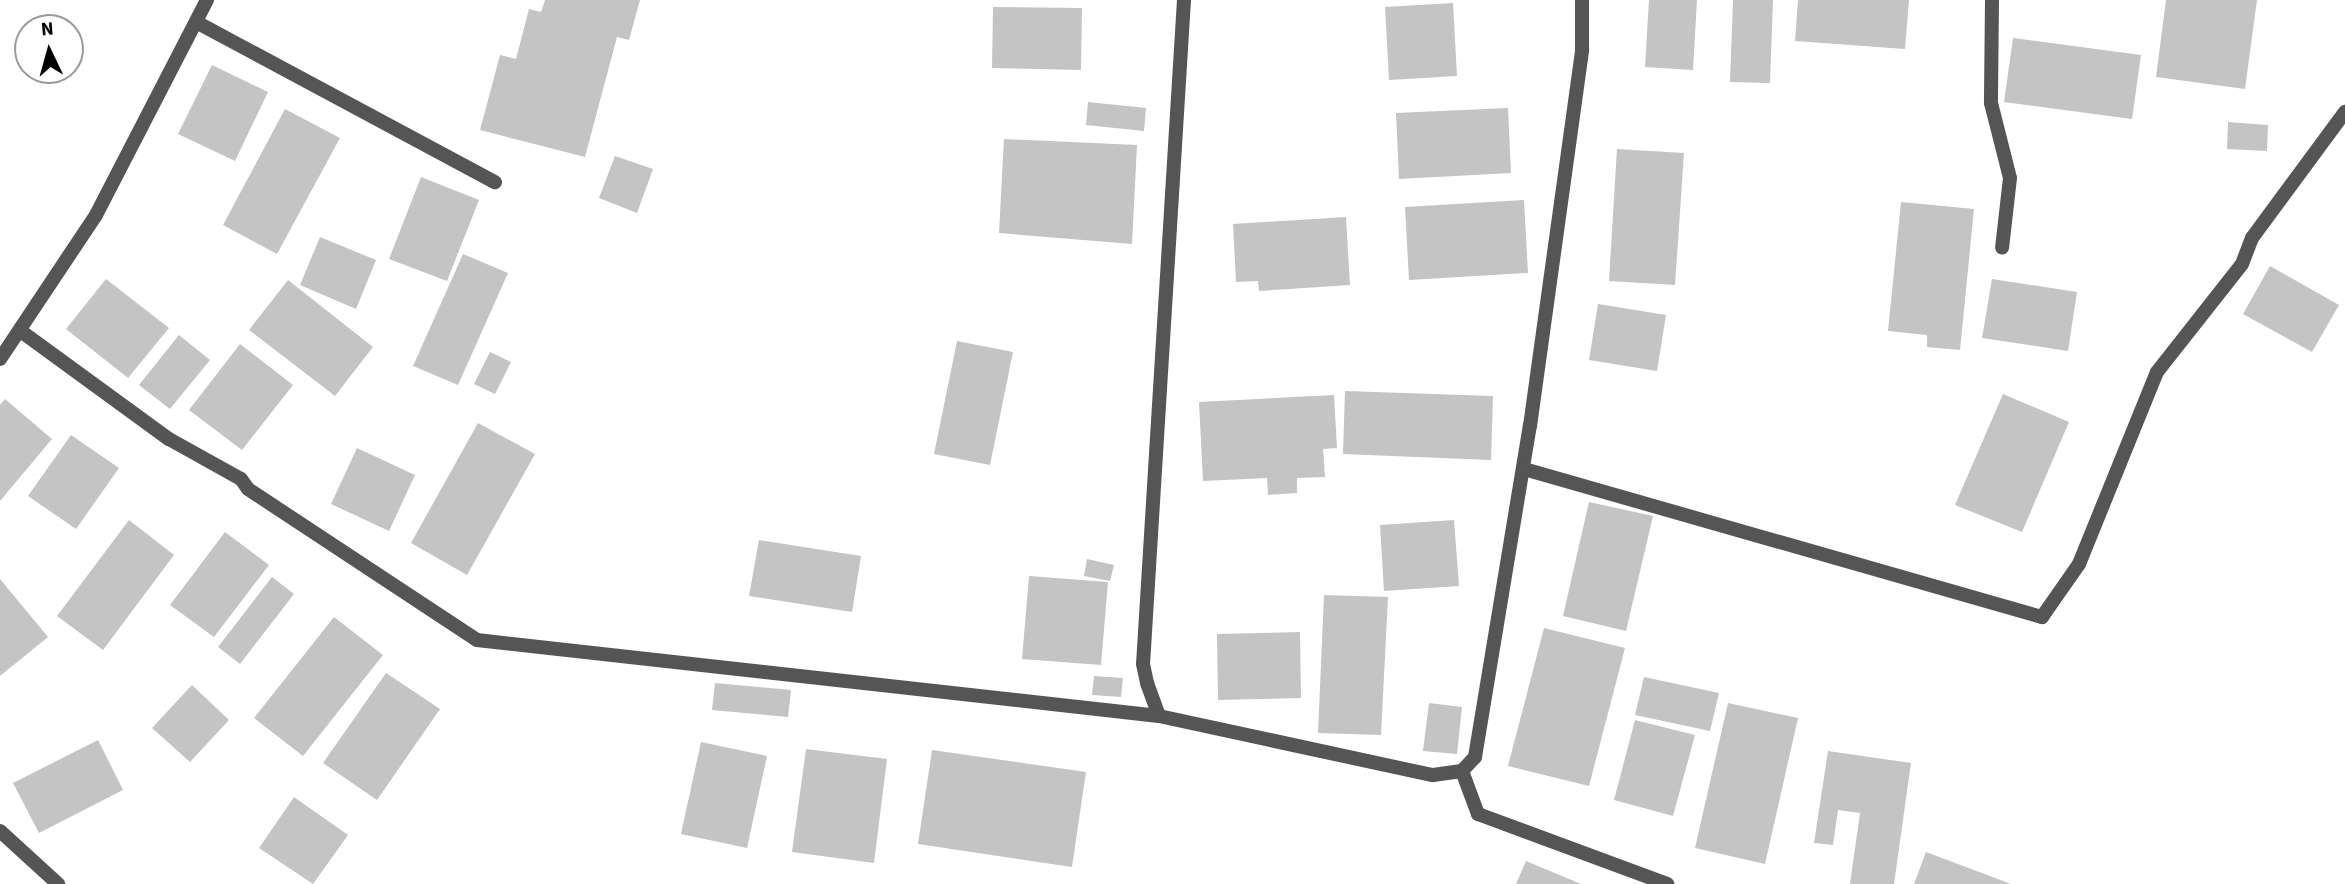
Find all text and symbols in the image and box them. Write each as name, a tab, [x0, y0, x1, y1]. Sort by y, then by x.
north arrow	[14, 14, 84, 84]
text: N	[40, 16, 55, 44]

